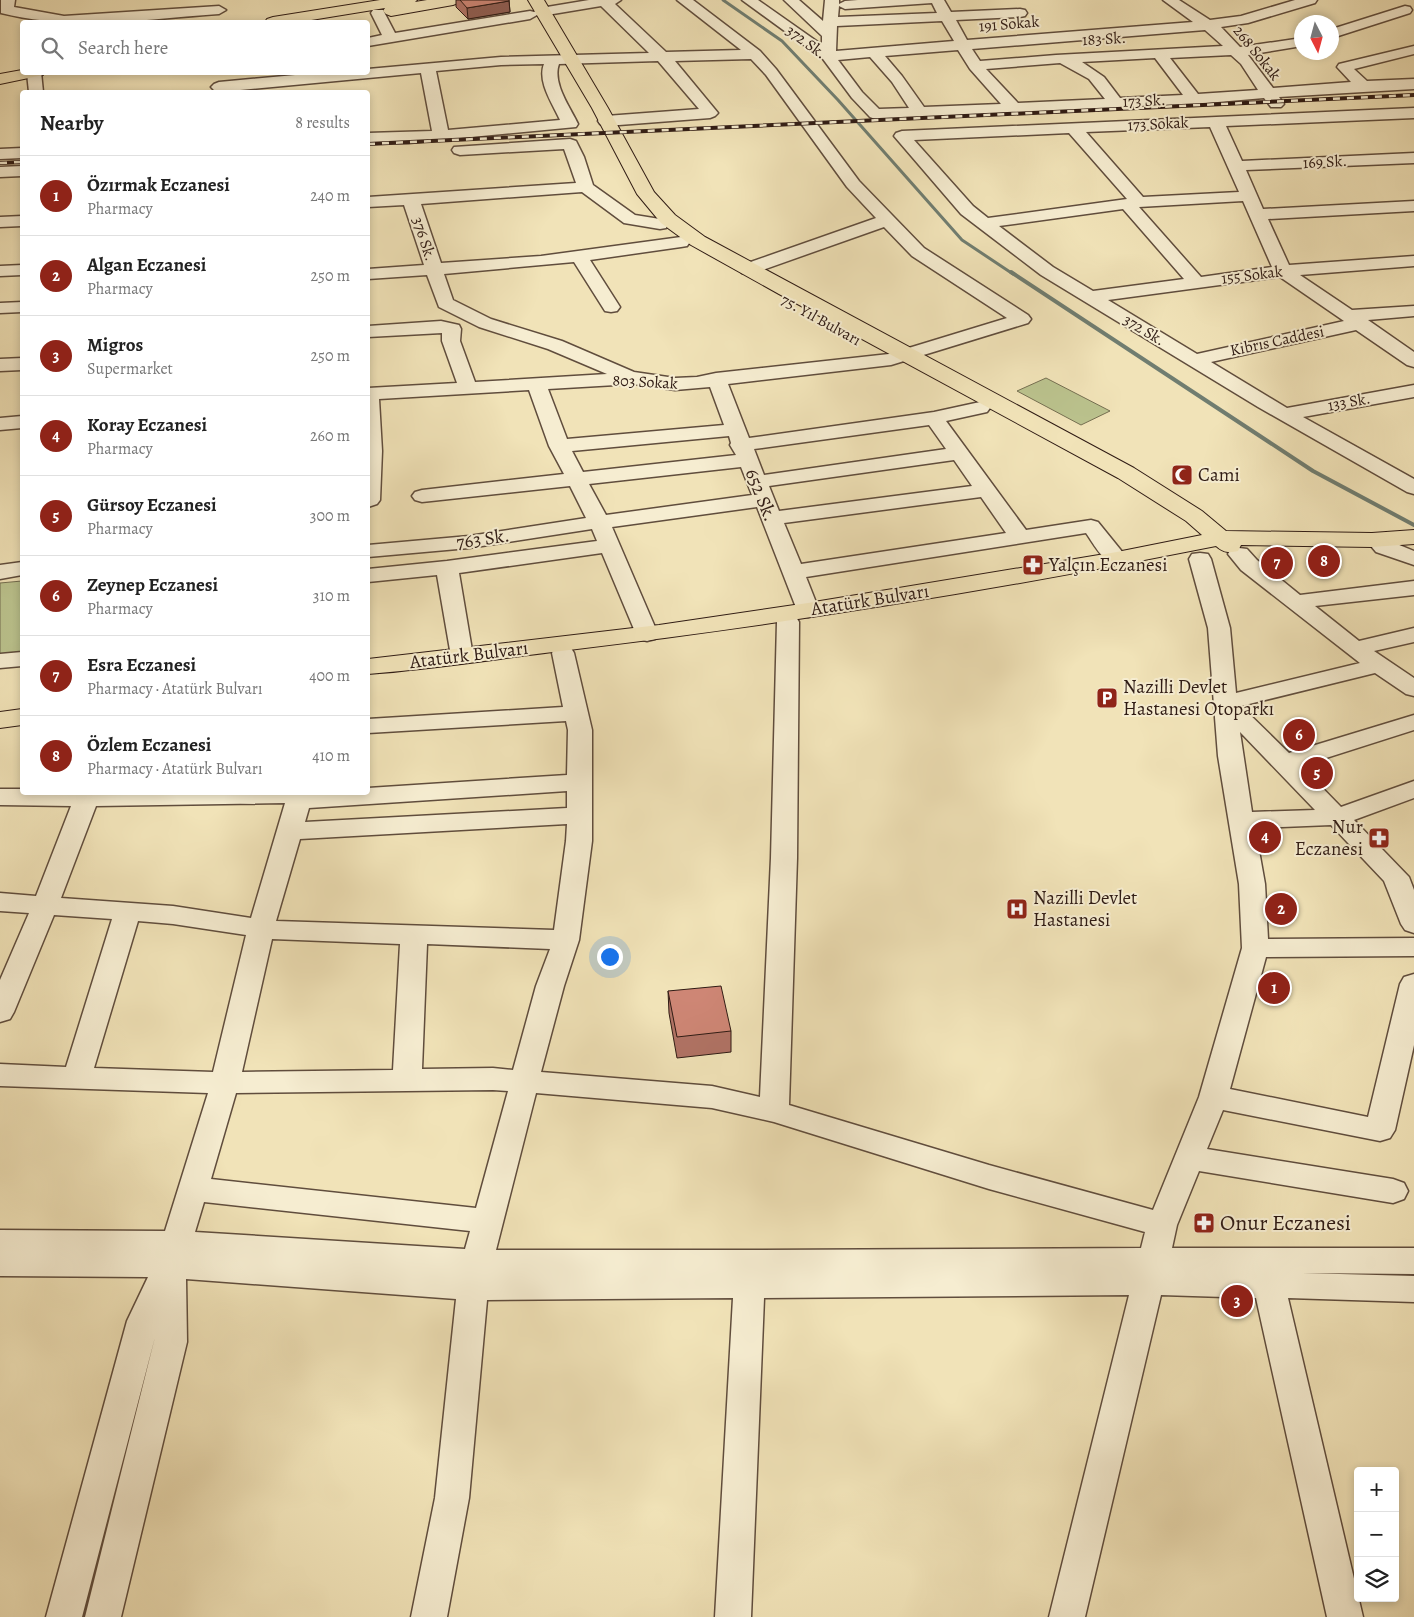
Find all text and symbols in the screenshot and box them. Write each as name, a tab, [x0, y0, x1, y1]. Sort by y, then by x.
street label: 191 Sokak	[978, 10, 1040, 38]
north arrow	[1294, 15, 1339, 60]
search box	[20, 20, 370, 75]
street label: 372 Sk.	[781, 20, 831, 64]
street label: 268 Sokak	[1228, 21, 1286, 85]
street label: 183 Sk.	[1081, 27, 1127, 51]
icon: search	[38, 34, 66, 62]
text: Search here	[78, 35, 168, 61]
street label: 173 Sk.	[1122, 89, 1166, 113]
text: Nearby	[40, 109, 103, 137]
street label: 173 Sokak	[1127, 111, 1189, 137]
text: 8 results	[295, 112, 350, 134]
street label: 169 Sk.	[1302, 150, 1348, 174]
text: Özırmak Eczanesi	[87, 172, 230, 198]
text: 1	[53, 185, 59, 207]
text: 240 m	[310, 185, 350, 207]
text: Pharmacy	[87, 198, 153, 220]
street label: 376 Sk.	[407, 214, 441, 264]
text: Algan Eczanesi	[87, 252, 206, 278]
street label: 155 Sokak	[1220, 260, 1284, 290]
text: 2	[52, 265, 60, 287]
text: 250 m	[311, 265, 350, 287]
text: Pharmacy	[87, 278, 153, 300]
street label: 75. Yıl Bulvarı	[777, 289, 865, 351]
street label: 372 Sk.	[1119, 309, 1169, 351]
street label: Kıbrıs Caddesi	[1228, 320, 1326, 362]
text: Migros	[87, 332, 143, 358]
text: 3	[53, 345, 59, 367]
text: 250 m	[311, 345, 350, 367]
text: Supermarket	[87, 358, 173, 380]
street label: 803 Sokak	[612, 369, 678, 395]
street label: 133 Sk.	[1326, 387, 1372, 417]
text: Koray Eczanesi	[87, 412, 207, 438]
text: 4	[52, 425, 60, 447]
text: 260 m	[310, 425, 350, 447]
text: Pharmacy	[87, 438, 153, 460]
place label: Cami	[1198, 462, 1240, 488]
mosque icon: Cami	[1170, 463, 1194, 487]
street label: 652 Sk.	[739, 465, 783, 525]
text: Gürsoy Eczanesi	[87, 492, 217, 518]
text: 5	[53, 505, 59, 527]
text: 300 m	[310, 505, 350, 527]
text: Pharmacy	[87, 518, 153, 540]
street label: 763 Sk.	[455, 522, 511, 556]
pin: 8	[1308, 542, 1340, 580]
pin: 7	[1261, 544, 1293, 582]
place label: Yalçın Eczanesi	[1048, 552, 1167, 578]
pharmacy icon: Yalçın Eczanesi	[1021, 553, 1045, 577]
text: Zeynep Eczanesi	[87, 572, 218, 598]
street label: Atatürk Bulvarı	[808, 578, 931, 622]
text: 6	[52, 585, 60, 607]
text: 310 m	[313, 585, 350, 607]
text: Pharmacy	[87, 598, 153, 620]
street label: Atatürk Bulvarı	[407, 635, 530, 675]
text: Esra Eczanesi	[87, 652, 196, 678]
text: 7	[53, 665, 59, 687]
text: 400 m	[309, 665, 350, 687]
place label: Nazilli Devlet Hastanesi Otoparkı	[1123, 674, 1274, 722]
text: Pharmacy · Atatürk Bulvarı	[87, 678, 262, 700]
parking icon: Nazilli Devlet Hastanesi Otoparkı	[1095, 686, 1119, 710]
pin: 6	[1283, 716, 1315, 754]
text: Özlem Eczanesi	[87, 732, 211, 758]
text: 8	[52, 745, 60, 767]
text: 410 m	[312, 745, 350, 767]
pin: 5	[1301, 754, 1333, 792]
text: Pharmacy · Atatürk Bulvarı	[87, 758, 262, 780]
place label: Nur Eczanesi	[1295, 814, 1363, 862]
pin: 4	[1249, 818, 1281, 856]
pharmacy icon: Nur Eczanesi	[1367, 826, 1391, 850]
place label: Nazilli Devlet Hastanesi	[1033, 885, 1137, 933]
pin: 2	[1265, 890, 1297, 928]
hospital icon: Nazilli Devlet Hastanesi	[1005, 897, 1029, 921]
your location	[597, 944, 623, 970]
pin: 1	[1258, 969, 1290, 1007]
place label: Onur Eczanesi	[1220, 1208, 1351, 1238]
pharmacy icon: Onur Eczanesi	[1192, 1211, 1216, 1235]
pin: 3	[1221, 1282, 1253, 1320]
map controls	[1354, 1467, 1399, 1602]
button: +	[1354, 1467, 1399, 1512]
button: −	[1354, 1512, 1399, 1557]
button: layers	[1354, 1557, 1399, 1602]

